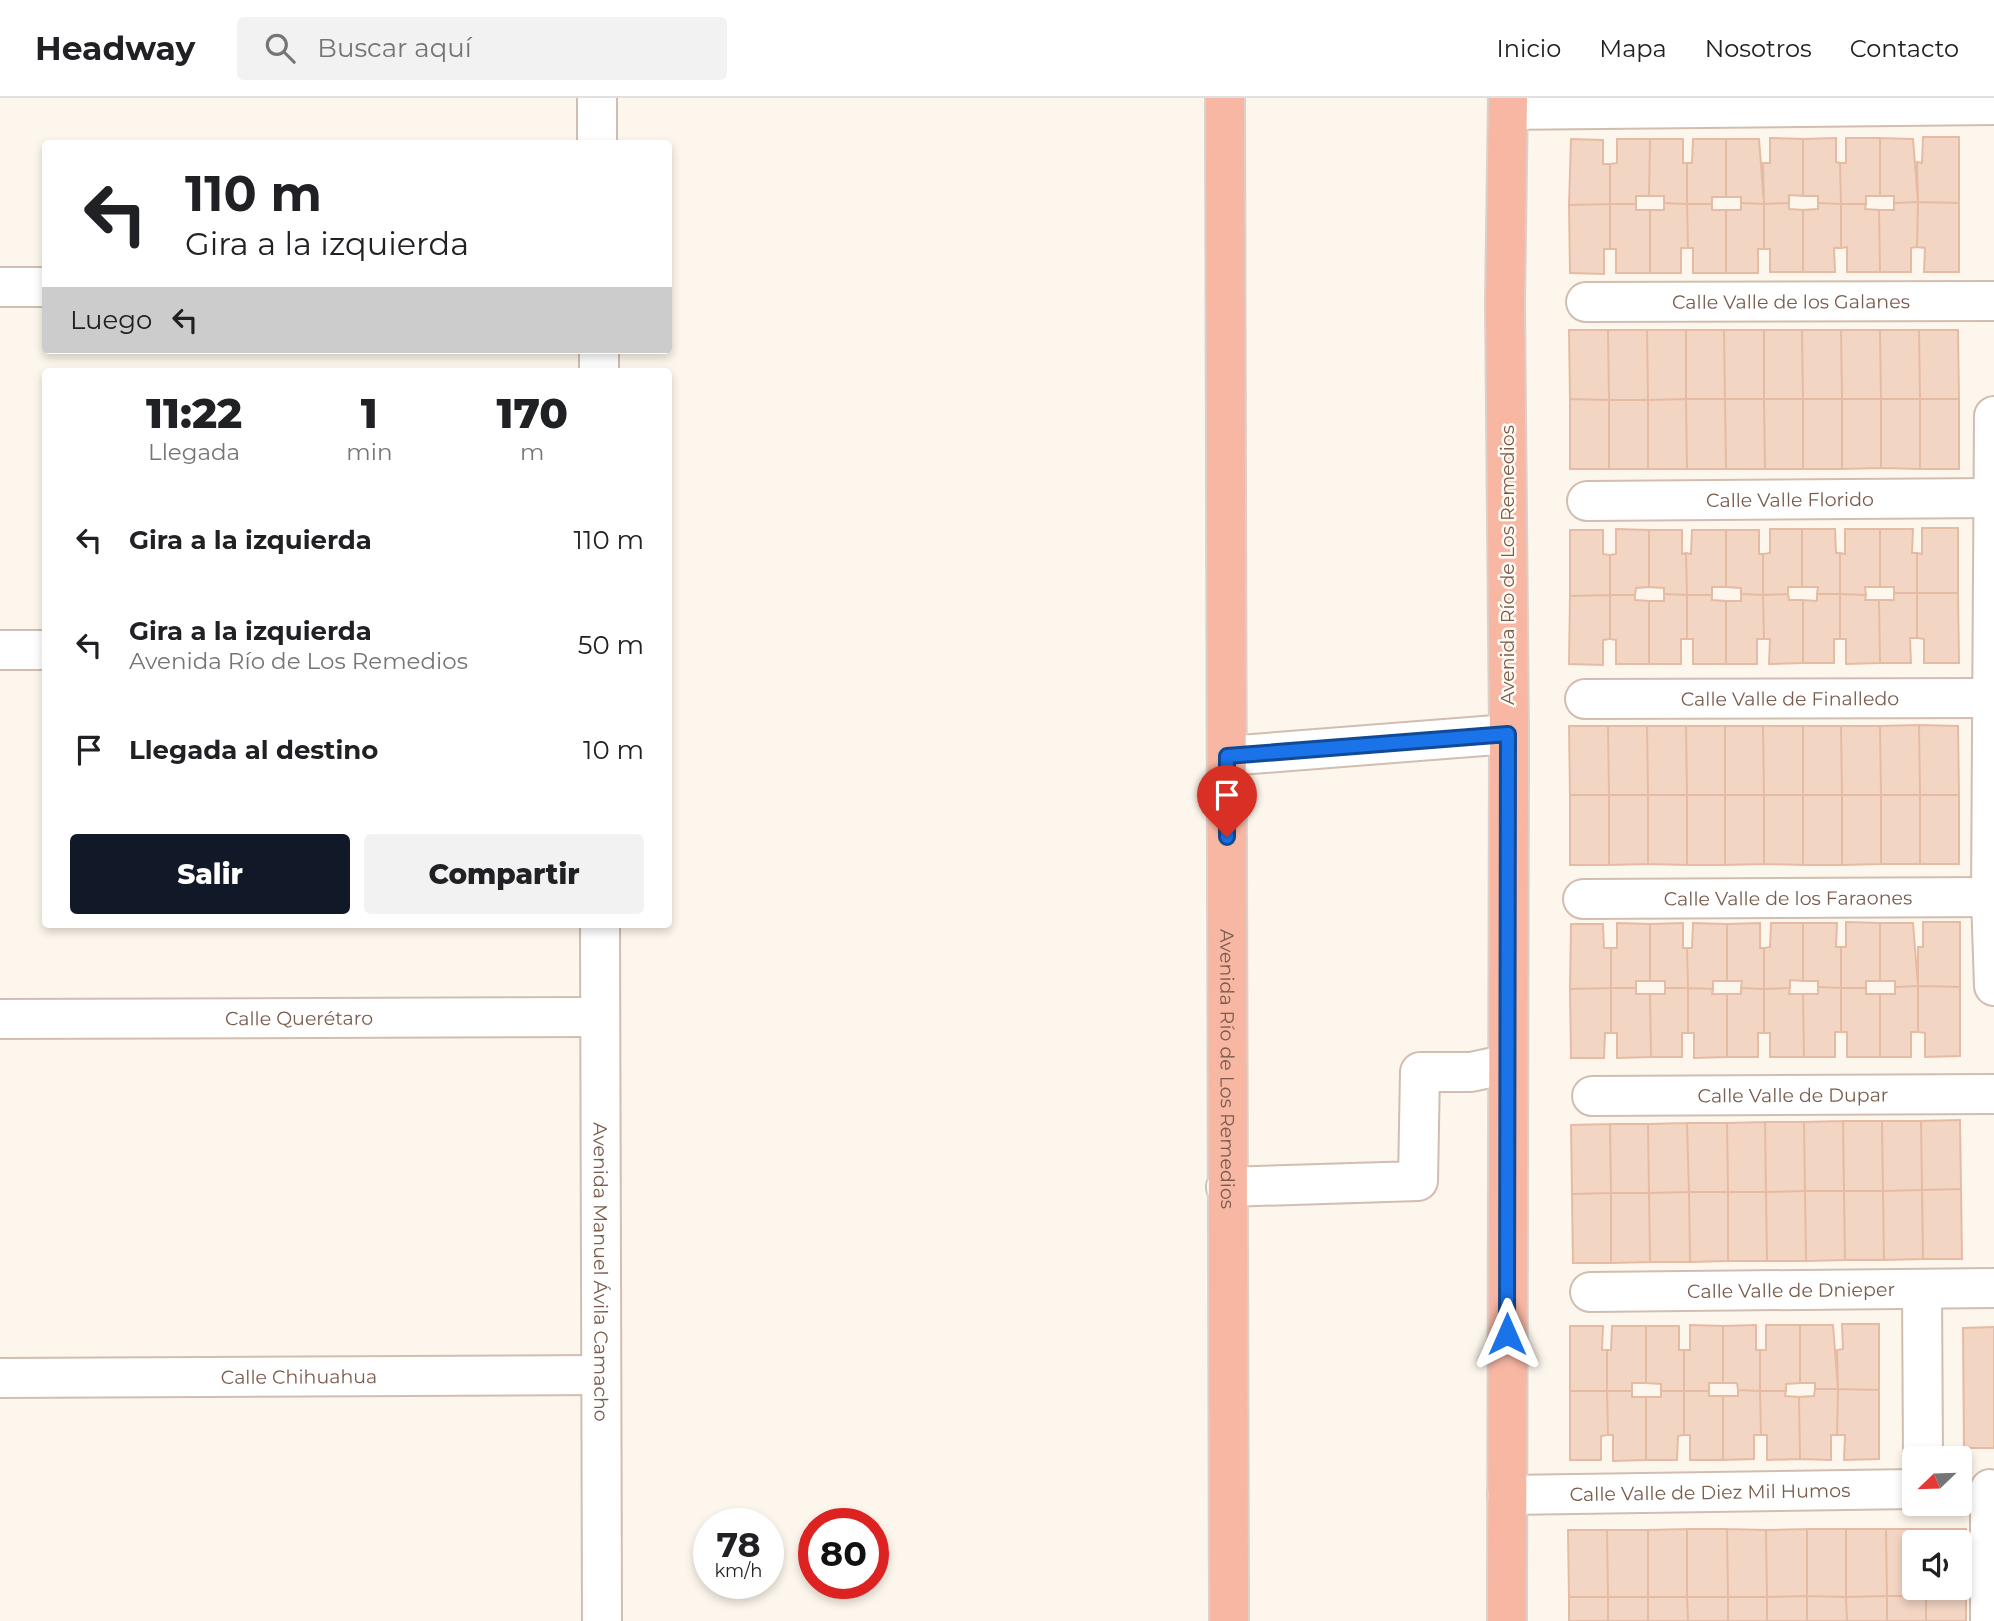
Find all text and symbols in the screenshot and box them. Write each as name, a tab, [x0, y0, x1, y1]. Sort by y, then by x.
search box	[237, 17, 727, 80]
text: Headway	[35, 28, 195, 68]
icon: search	[261, 29, 299, 67]
text: Buscar aquí	[317, 32, 472, 64]
text: Inicio	[1496, 34, 1561, 63]
text: Mapa	[1599, 34, 1667, 63]
text: Nosotros	[1705, 34, 1812, 63]
text: Contacto	[1850, 34, 1959, 63]
text: 110 m	[185, 164, 322, 223]
icon: left	[70, 168, 161, 259]
text: Gira a la izquierda	[185, 224, 469, 263]
street label: Calle Valle de los Galanes	[1672, 290, 1910, 314]
icon: left	[166, 301, 204, 339]
text: Luego	[70, 304, 152, 336]
text: 11:22	[146, 387, 242, 439]
text: 1	[361, 387, 378, 439]
text: 170	[496, 387, 568, 439]
street label: Avenida Río de Los Remedios	[1496, 425, 1519, 705]
text: Llegada	[148, 438, 240, 466]
text: min	[346, 438, 392, 466]
text: m	[520, 438, 544, 466]
street label: Calle Valle Florido	[1706, 488, 1874, 512]
icon: left	[70, 521, 108, 559]
text: Gira a la izquierda	[129, 524, 372, 556]
text: 110 m	[574, 524, 644, 556]
text: Gira a la izquierda	[129, 615, 372, 647]
icon: left	[70, 626, 108, 664]
text: 50 m	[578, 629, 644, 661]
text: Avenida Río de Los Remedios	[129, 647, 468, 675]
street label: Calle Valle de Finalledo	[1681, 687, 1899, 711]
icon: arrive	[70, 731, 108, 769]
text: Llegada al destino	[129, 734, 378, 766]
text: 10 m	[583, 734, 644, 766]
pin	[1197, 765, 1257, 837]
icon: arrive	[1208, 776, 1246, 814]
button: Salir	[70, 834, 350, 914]
button: Compartir	[364, 834, 644, 914]
street label: Calle Valle de los Faraones	[1664, 886, 1912, 911]
street label: Avenida Río de Los Remedios	[1215, 929, 1239, 1209]
street label: Calle Querétaro	[225, 1007, 373, 1030]
street label: Calle Valle de Dupar	[1697, 1084, 1889, 1107]
street label: Avenida Manuel Ávila Camacho	[589, 1122, 612, 1422]
street label: Calle Valle de Dnieper	[1687, 1278, 1895, 1303]
position arrow	[1470, 1297, 1544, 1371]
street label: Calle Chihuahua	[221, 1365, 377, 1389]
north arrow	[1902, 1446, 1972, 1516]
map controls	[1902, 1446, 1972, 1600]
street label: Calle Valle de Diez Mil Humos	[1569, 1479, 1850, 1506]
speed limit sign: 80	[798, 1508, 889, 1599]
text: 78	[716, 1523, 761, 1566]
button: sound	[1902, 1530, 1972, 1600]
text: km/h	[714, 1560, 763, 1582]

